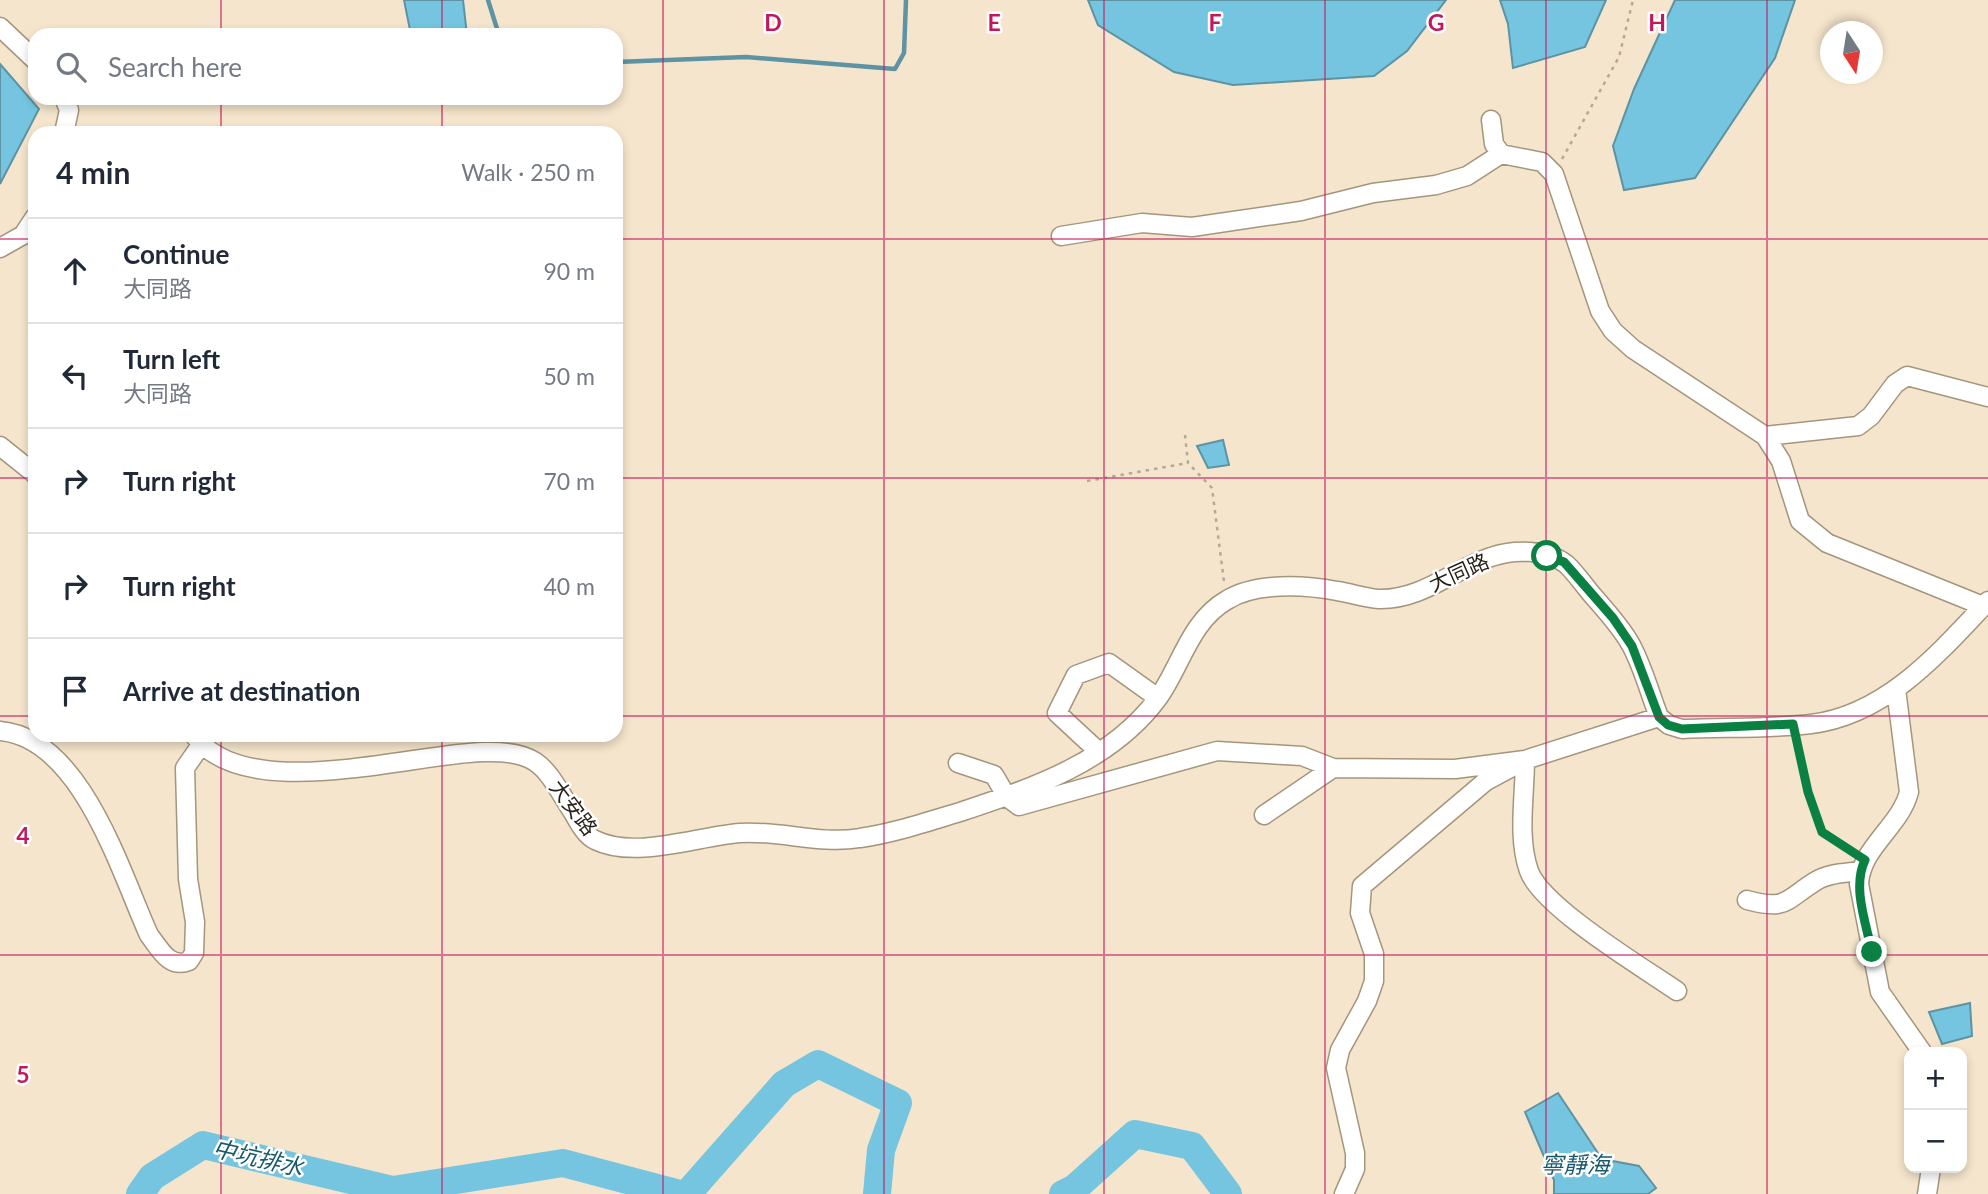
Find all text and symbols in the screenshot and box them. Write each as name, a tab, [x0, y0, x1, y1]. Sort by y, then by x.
text: D	[764, 8, 782, 36]
text: E	[987, 8, 1001, 36]
text: F	[1208, 8, 1222, 36]
text: G	[1428, 8, 1444, 36]
text: H	[1648, 8, 1666, 36]
north arrow	[1820, 21, 1883, 84]
search box	[28, 28, 623, 105]
icon: search	[52, 48, 90, 86]
text: Search here	[108, 51, 242, 83]
text: 4 min	[56, 154, 130, 190]
text: Walk · 250 m	[461, 158, 595, 186]
text: Continue	[123, 238, 229, 270]
icon: ahead	[56, 252, 94, 290]
text: 90 m	[544, 257, 595, 285]
text: 大同路	[123, 274, 192, 302]
text: Turn left	[123, 343, 220, 375]
icon: left	[56, 357, 94, 395]
text: 50 m	[544, 362, 595, 390]
text: 大同路	[123, 379, 192, 407]
icon: right	[56, 462, 94, 500]
text: Turn right	[123, 465, 236, 497]
text: 70 m	[544, 467, 595, 495]
route start	[1531, 540, 1562, 571]
street label: 大同路	[1425, 547, 1492, 596]
icon: right	[56, 567, 94, 605]
text: Turn right	[123, 570, 236, 602]
text: 40 m	[544, 572, 595, 600]
icon: arrive	[56, 672, 94, 710]
text: Arrive at destination	[123, 675, 360, 707]
street label: 大安路	[545, 774, 603, 840]
text: 4	[16, 821, 30, 849]
route end	[1856, 936, 1887, 967]
map controls	[1904, 1047, 1967, 1173]
button: +	[1904, 1047, 1967, 1110]
text: 5	[16, 1060, 30, 1088]
button: −	[1904, 1110, 1967, 1173]
water label: 中坑排水	[210, 1133, 307, 1181]
water label: 寧靜海	[1541, 1150, 1613, 1178]

